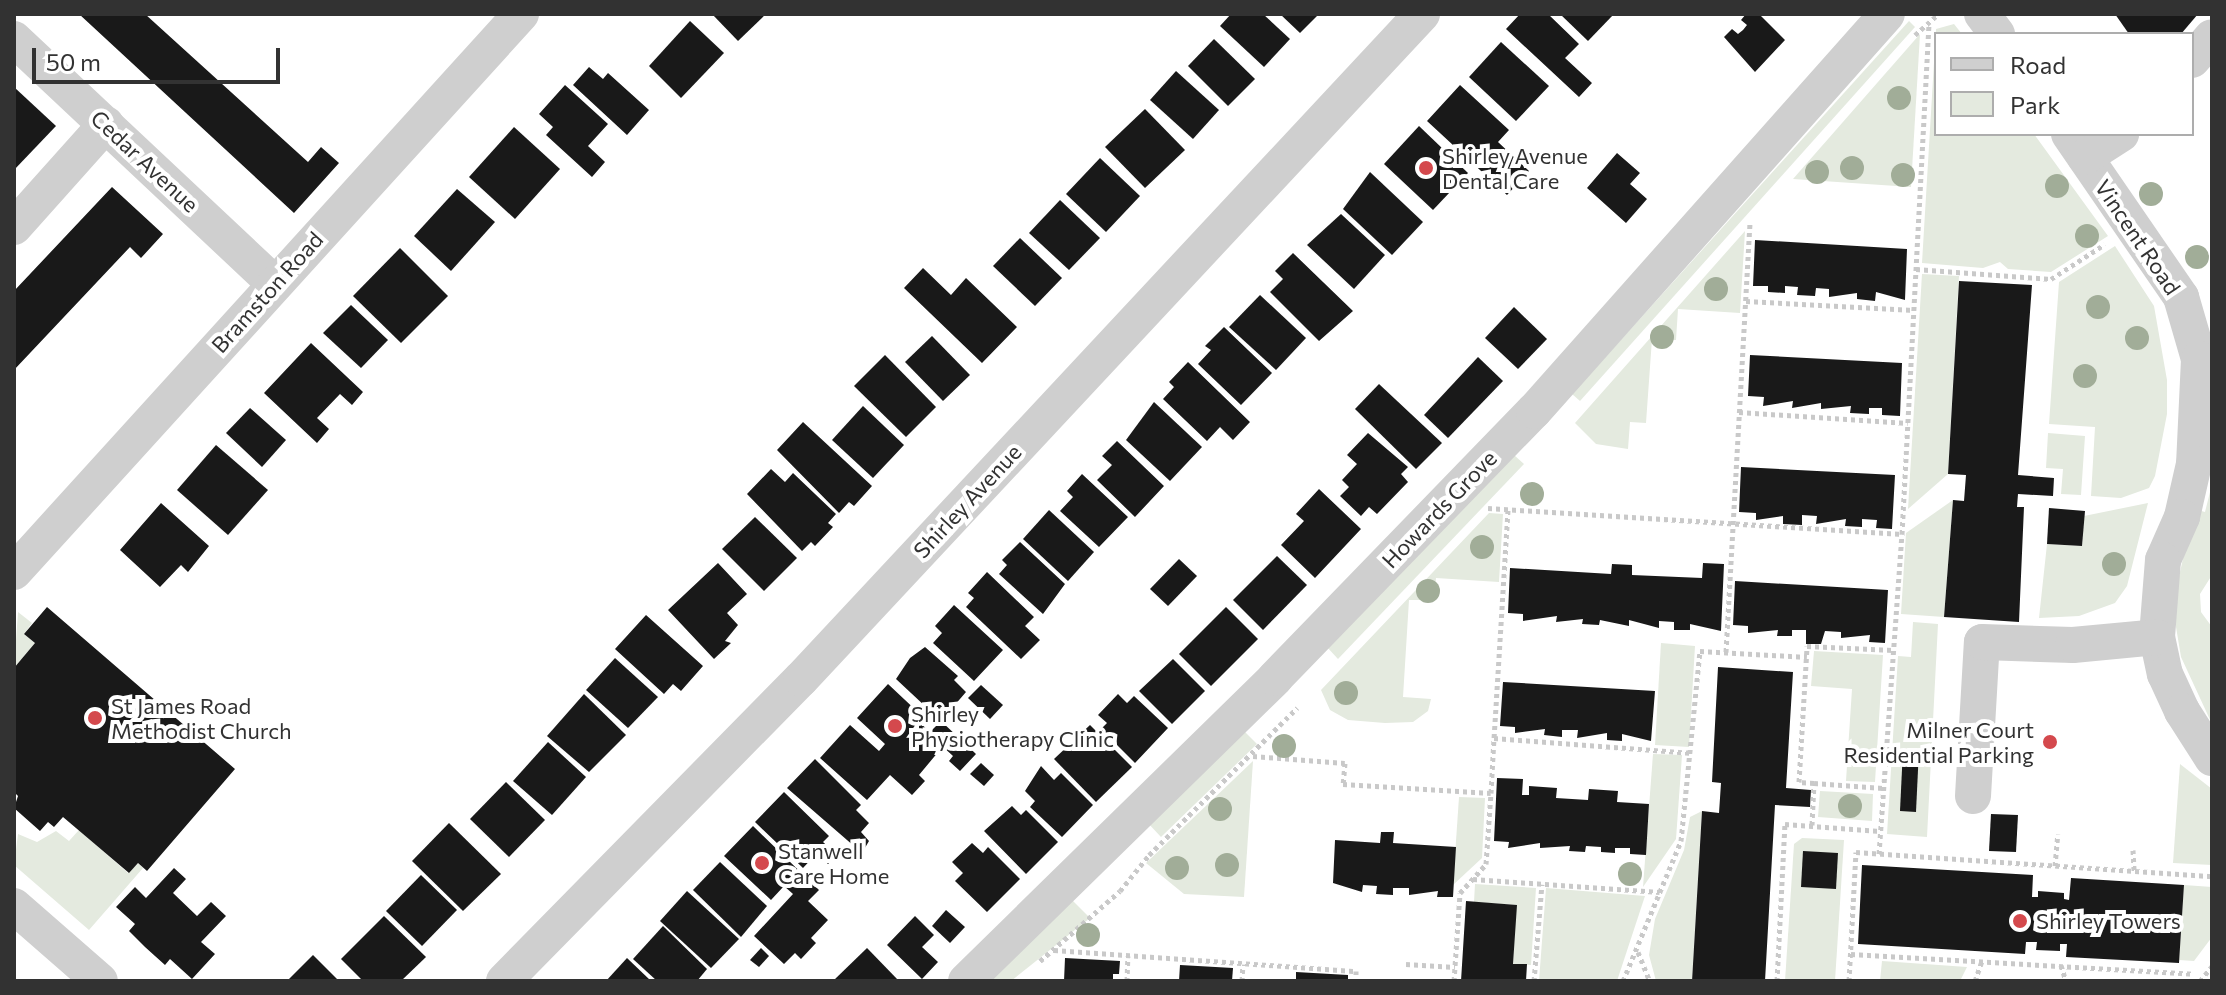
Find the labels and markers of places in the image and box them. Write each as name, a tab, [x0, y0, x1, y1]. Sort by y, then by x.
place label: Shirley Avenue Dental Care	[1442, 142, 1588, 194]
marker: Shirley Avenue Dental Care	[1417, 159, 1435, 177]
place label: St James Road Methodist Church	[111, 692, 292, 744]
place label: Shirley Physiotherapy Clinic	[911, 700, 1114, 752]
marker: St James Road Methodist Church	[86, 709, 104, 727]
place label: Milner Court Residential Parking	[1844, 716, 2034, 768]
marker: Shirley Physiotherapy Clinic	[886, 717, 904, 735]
marker: Milner Court Residential Parking	[2041, 733, 2059, 751]
place label: Stanwell Care Home	[778, 837, 889, 888]
marker: Stanwell Care Home	[753, 854, 771, 872]
place label: Shirley Towers	[2036, 908, 2181, 934]
marker: Shirley Towers	[2011, 912, 2029, 930]

